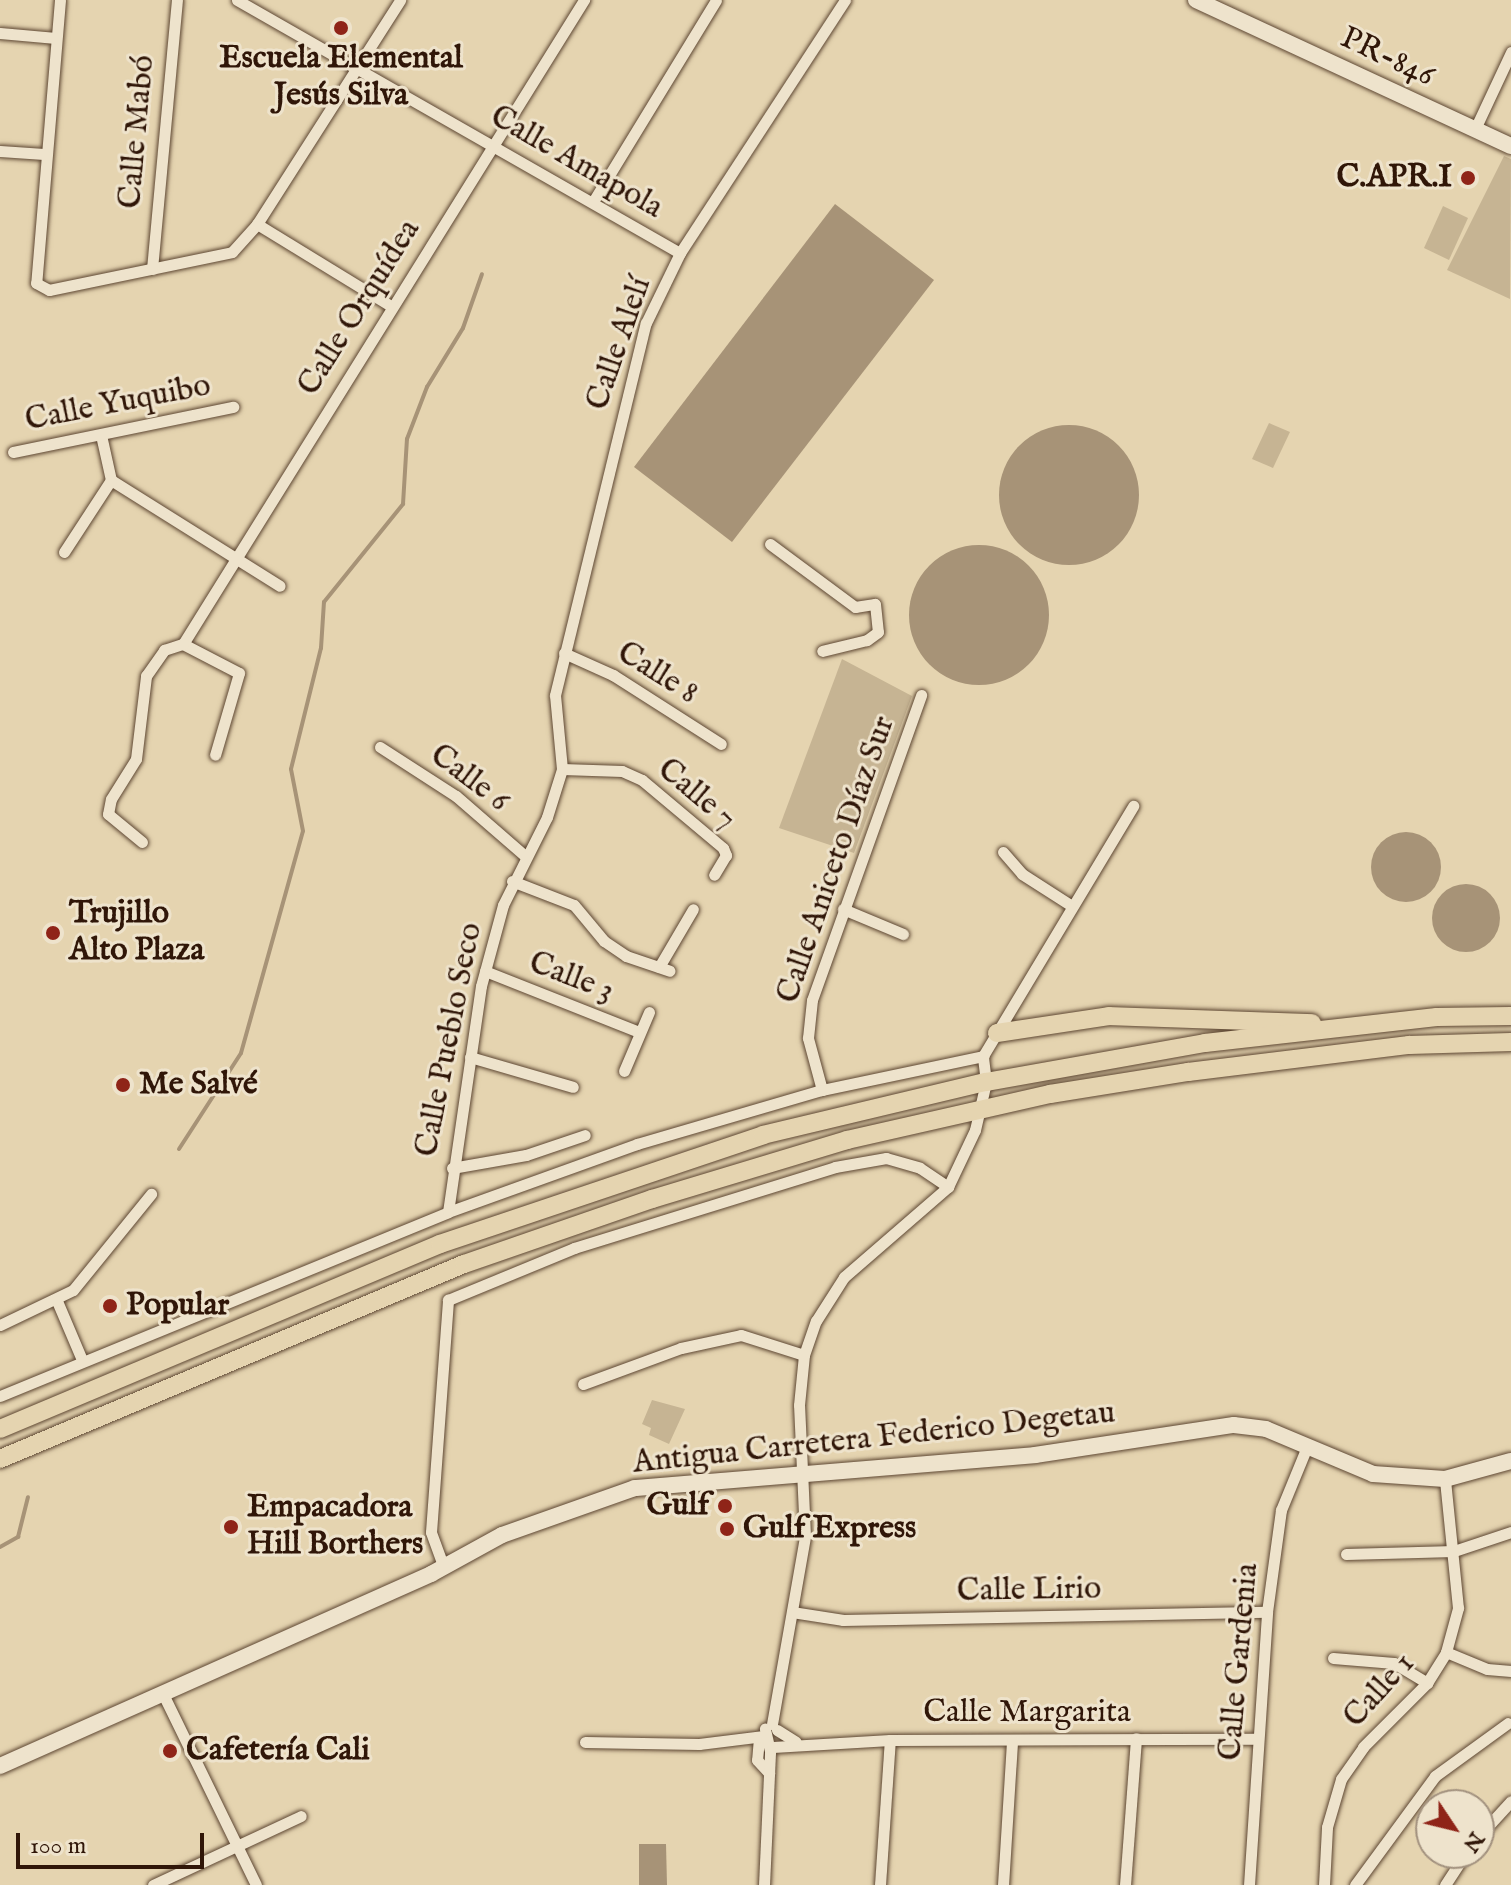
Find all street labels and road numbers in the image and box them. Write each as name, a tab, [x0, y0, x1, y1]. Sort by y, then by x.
street label: PR-846	[1334, 20, 1440, 96]
street label: Calle Mabó	[112, 54, 164, 210]
street label: Calle Amapola	[483, 98, 669, 228]
street label: Calle Orquídea	[291, 213, 429, 403]
street label: Calle Alelí	[579, 273, 661, 415]
street label: Calle Yuquibo	[22, 367, 214, 441]
street label: Calle 8	[609, 634, 705, 714]
street label: Calle Aniceto Díaz Sur	[770, 711, 904, 1009]
street label: Calle 6	[422, 737, 516, 821]
street label: Calle 7	[649, 751, 743, 839]
street label: Calle Pueblo Seco	[409, 920, 491, 1160]
street label: Calle 3	[523, 944, 619, 1012]
street label: Antigua Carretera Federico Degetau	[631, 1395, 1117, 1483]
street label: Calle Gardenia	[1212, 1562, 1268, 1762]
street label: Calle Lirio	[956, 1571, 1102, 1611]
street label: Calle 1	[1336, 1646, 1424, 1736]
street label: Calle Margarita	[923, 1694, 1131, 1732]

